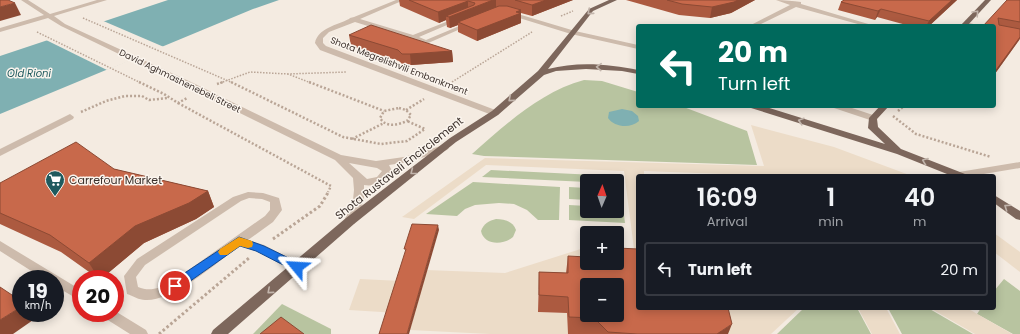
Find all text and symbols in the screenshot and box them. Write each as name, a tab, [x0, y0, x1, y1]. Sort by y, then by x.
one-way arrow	[588, 8, 595, 15]
one-way arrow	[971, 10, 978, 18]
text: 20 m	[718, 33, 788, 72]
street label: Shota Megrelishvili Embankment	[329, 34, 469, 98]
icon: left	[652, 40, 704, 92]
street label: David Aghmashenebeli Street	[117, 46, 243, 116]
one-way arrow	[596, 63, 602, 72]
water label: Old Rioni	[7, 66, 51, 81]
text: Turn left	[718, 71, 790, 96]
one-way arrow	[509, 94, 516, 101]
street label: Shota Rustaveli Encirclement	[332, 113, 466, 223]
one-way arrow	[798, 117, 805, 126]
one-way arrow	[921, 158, 928, 166]
one-way arrow	[411, 168, 418, 175]
supermarket icon: Carrefour Market	[44, 169, 66, 197]
place label: Carrefour Market	[69, 172, 162, 188]
north arrow	[580, 174, 624, 218]
map controls	[580, 174, 624, 322]
text: 16:09	[697, 181, 758, 214]
text: 1	[826, 181, 835, 214]
text: 40	[904, 181, 935, 214]
one-way arrow	[1004, 204, 1011, 212]
text: Arrival	[707, 212, 748, 231]
text: min	[818, 212, 843, 231]
text: m	[913, 212, 926, 231]
button: +	[580, 226, 624, 270]
position arrow	[276, 246, 318, 288]
icon: left	[654, 258, 676, 280]
text: Turn left	[688, 259, 752, 280]
text: 20 m	[940, 259, 978, 280]
pin	[158, 269, 192, 303]
speed limit sign: 20	[72, 270, 124, 322]
icon: arrive	[164, 275, 186, 297]
text: 19	[28, 277, 48, 305]
button: −	[580, 278, 624, 322]
one-way arrow	[267, 286, 275, 293]
text: km/h	[25, 298, 51, 313]

